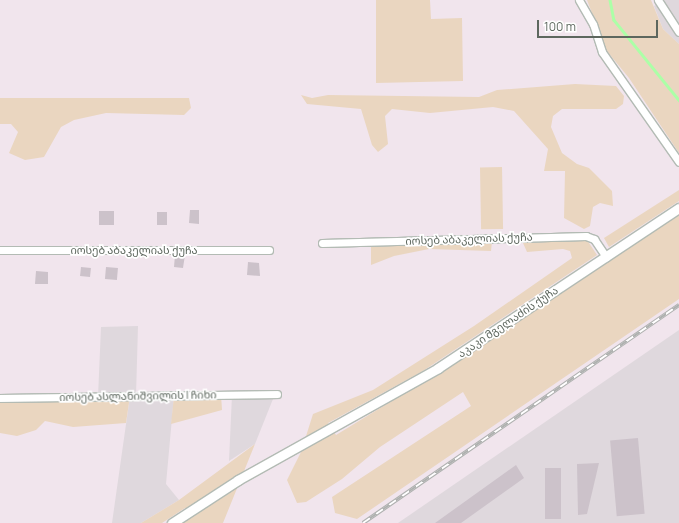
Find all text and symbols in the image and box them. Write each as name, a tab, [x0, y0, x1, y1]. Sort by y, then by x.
scale bar	[539, 12, 660, 38]
text: 100 m	[544, 18, 576, 35]
street label: იოსებ აბაკელიას ქუჩა	[405, 230, 533, 248]
street label: იოსებ აბაკელიას ქუჩა	[70, 243, 198, 257]
street label: აკაკი მგელაძის ქუჩა	[455, 283, 561, 361]
street label: იოსებ ასლანიშვილის I ჩიხი	[59, 388, 217, 404]

